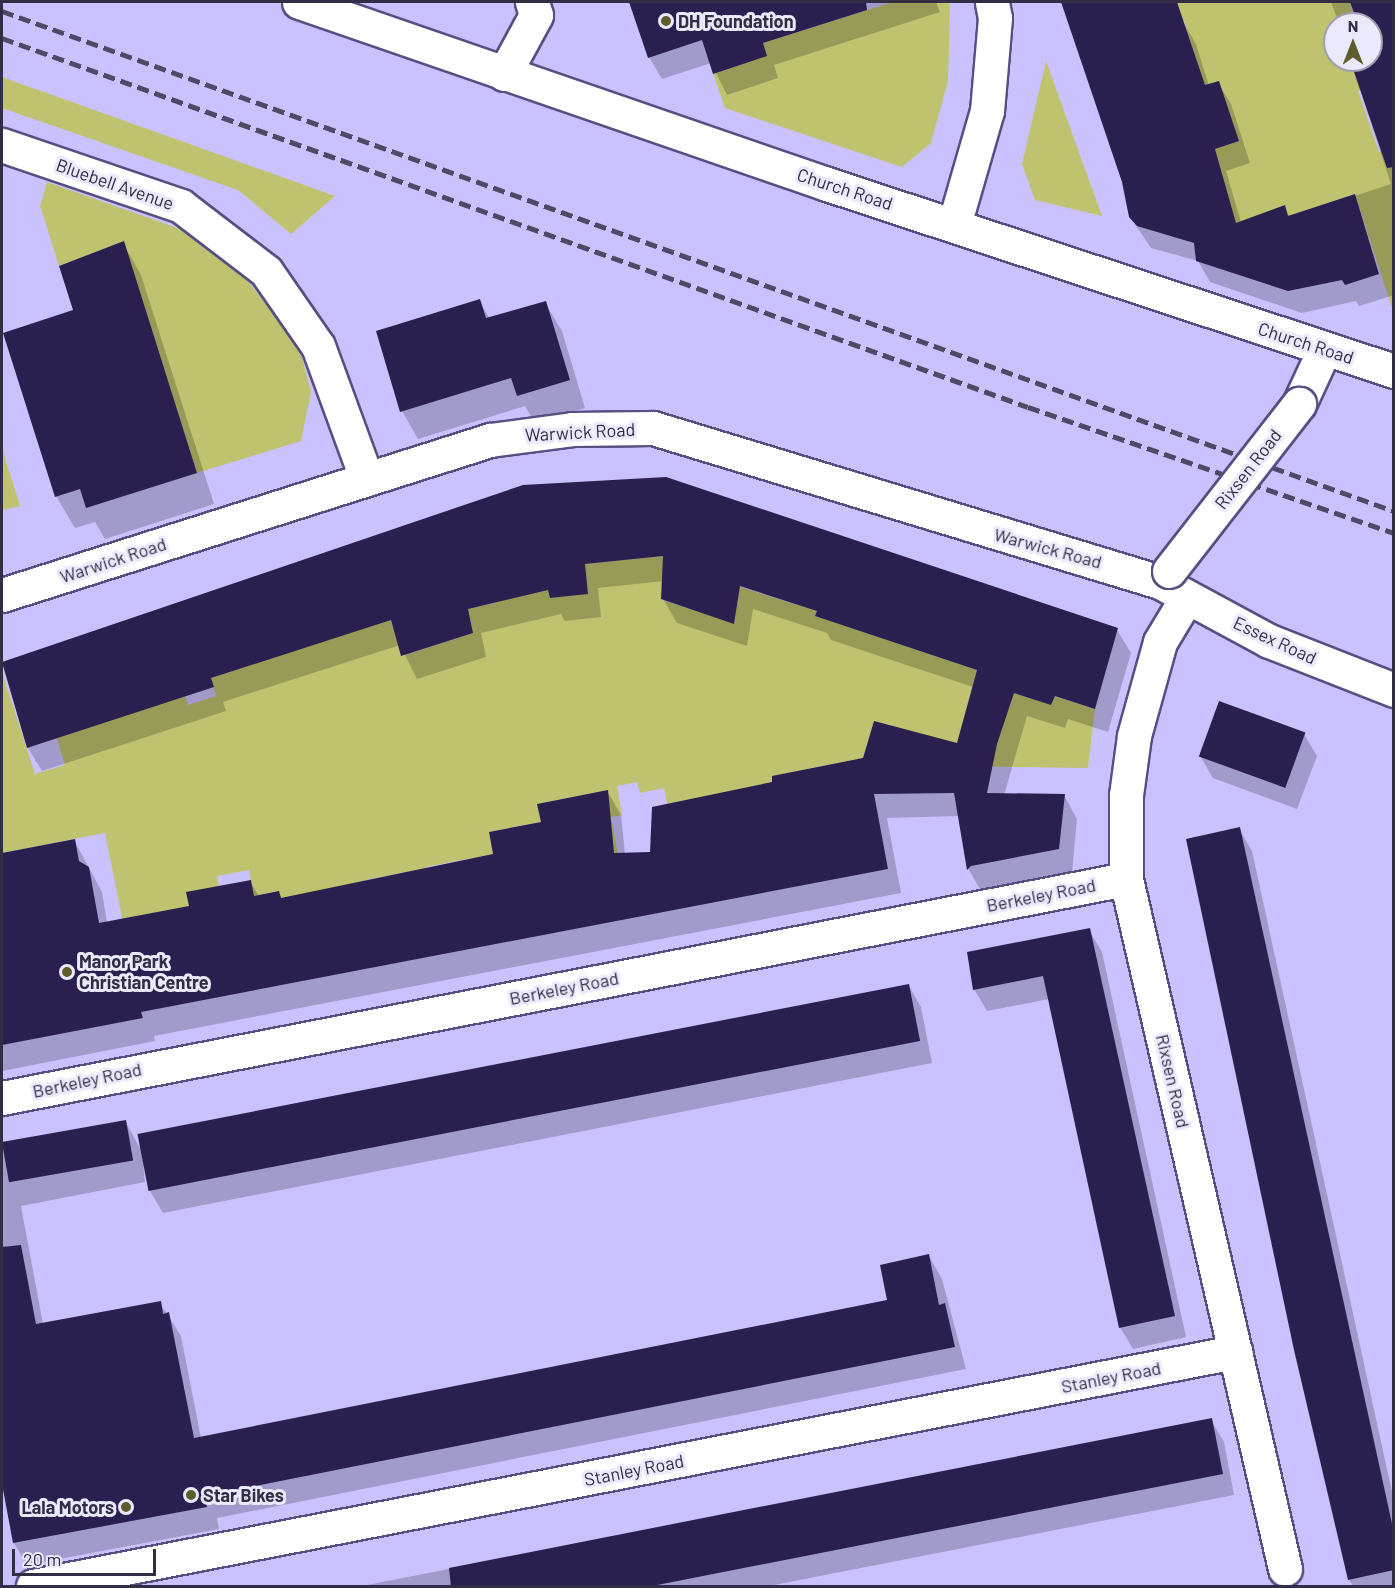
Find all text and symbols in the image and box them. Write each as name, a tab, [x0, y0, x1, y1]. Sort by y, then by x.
place label: DH Foundation	[678, 10, 793, 32]
north arrow	[1323, 12, 1383, 72]
marker: DH Foundation	[659, 14, 673, 28]
text: N	[1348, 16, 1358, 35]
street label: Bluebell Avenue	[53, 154, 177, 214]
street label: Church Road	[794, 163, 896, 215]
street label: Church Road	[1255, 317, 1357, 369]
street label: Warwick Road	[524, 418, 636, 446]
street label: Rixsen Road	[1210, 425, 1286, 513]
street label: Warwick Road	[992, 523, 1104, 573]
street label: Warwick Road	[57, 533, 169, 587]
street label: Essex Road	[1230, 611, 1320, 669]
street label: Berkeley Road	[985, 874, 1097, 916]
place label: Manor Park Christian Centre	[79, 951, 209, 994]
marker: Manor Park Christian Centre	[60, 965, 74, 979]
street label: Berkeley Road	[508, 967, 620, 1009]
street label: Rixsen Road	[1152, 1032, 1194, 1130]
street label: Berkeley Road	[31, 1058, 143, 1102]
street label: Stanley Road	[1059, 1357, 1163, 1397]
street label: Stanley Road	[582, 1450, 686, 1490]
place label: Star Bikes	[203, 1484, 284, 1506]
marker: Star Bikes	[184, 1488, 198, 1502]
place label: Lala Motors	[22, 1496, 114, 1518]
marker: Lala Motors	[119, 1500, 133, 1514]
scale bar	[15, 1537, 159, 1575]
text: 20 m	[23, 1548, 61, 1570]

